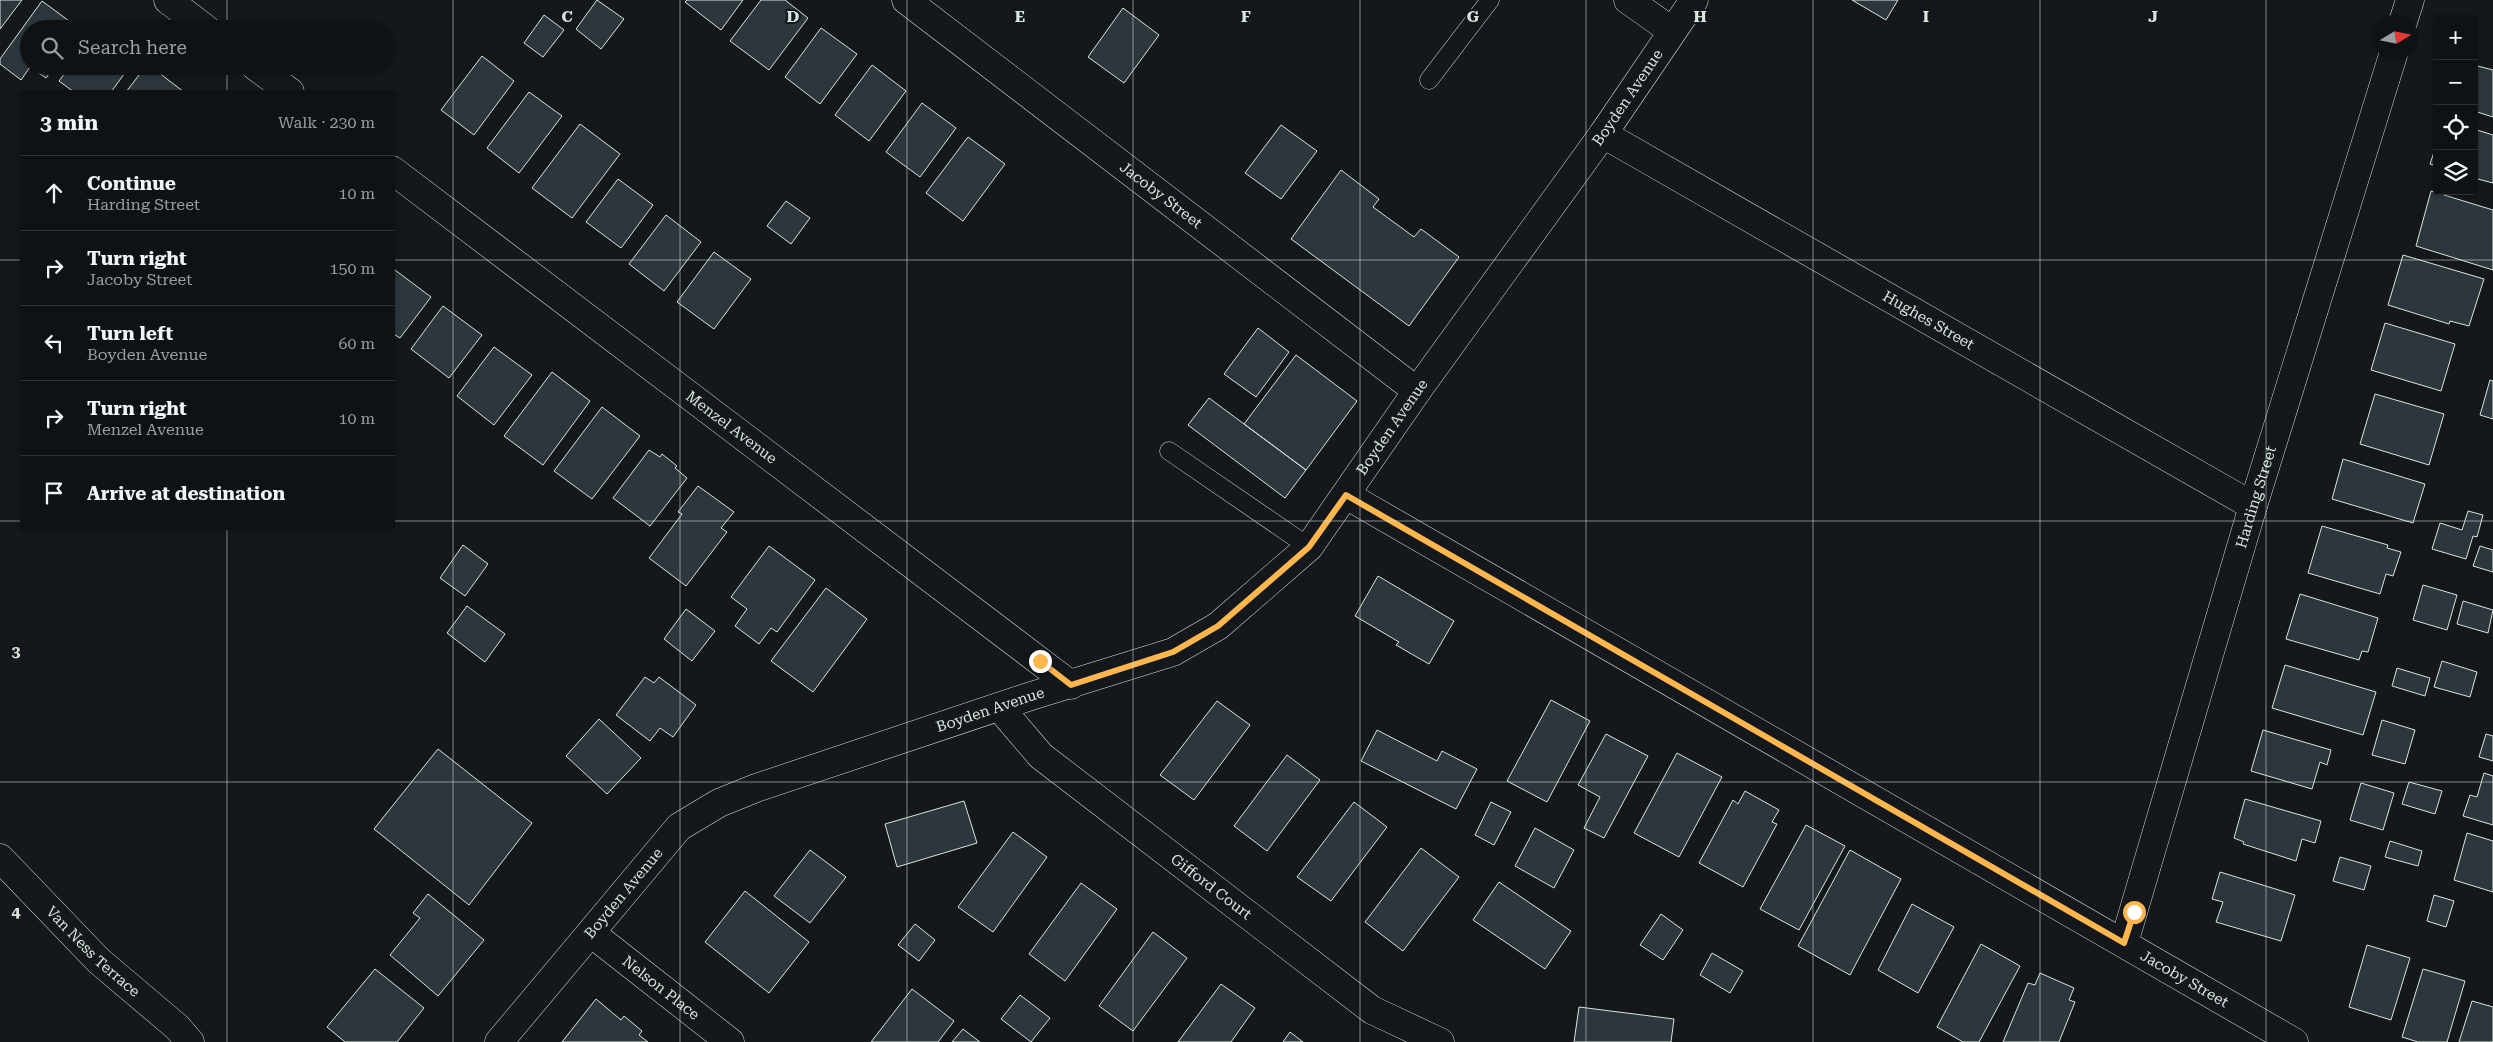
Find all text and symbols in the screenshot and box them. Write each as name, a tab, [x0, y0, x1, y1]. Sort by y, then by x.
text: C	[561, 7, 573, 26]
text: D	[787, 7, 800, 26]
text: E	[1015, 7, 1025, 26]
text: F	[1241, 7, 1251, 26]
text: G	[1467, 7, 1480, 26]
text: H	[1693, 7, 1707, 26]
text: I	[1923, 7, 1929, 26]
text: J	[2148, 7, 2158, 26]
north arrow	[2373, 15, 2418, 60]
map controls	[2433, 15, 2478, 195]
button: +	[2433, 15, 2478, 60]
search box	[20, 20, 395, 75]
icon: search	[38, 34, 66, 62]
text: Search here	[78, 36, 187, 59]
street label: Boyden Avenue	[1588, 46, 1667, 149]
button: −	[2433, 60, 2478, 105]
button: locate	[2433, 105, 2478, 150]
text: 3 min	[40, 111, 98, 135]
text: Walk · 230 m	[278, 113, 375, 132]
button: layers	[2433, 150, 2478, 195]
street label: Jacoby Street	[1116, 158, 1206, 232]
text: Continue	[87, 172, 176, 195]
icon: ahead	[40, 179, 68, 207]
text: 10 m	[338, 184, 375, 203]
text: Harding Street	[87, 195, 200, 214]
text: Turn right	[87, 247, 187, 270]
icon: right	[40, 254, 68, 282]
text: 150 m	[329, 259, 375, 278]
text: Jacoby Street	[87, 270, 192, 289]
street label: Hughes Street	[1880, 287, 1978, 354]
text: Turn left	[87, 322, 173, 345]
icon: left	[40, 329, 68, 357]
text: 60 m	[338, 334, 375, 353]
text: Boyden Avenue	[87, 345, 207, 364]
street label: Boyden Avenue	[1353, 376, 1432, 479]
street label: Menzel Avenue	[682, 387, 780, 468]
text: Turn right	[87, 397, 187, 420]
icon: right	[40, 404, 68, 432]
text: 10 m	[338, 409, 375, 428]
text: Menzel Avenue	[87, 420, 204, 439]
street label: Harding Street	[2232, 443, 2280, 550]
icon: arrive	[40, 479, 68, 507]
text: Arrive at destination	[87, 482, 285, 505]
text: 3	[12, 642, 21, 661]
route end	[1029, 650, 1052, 673]
street label: Boyden Avenue	[934, 683, 1047, 736]
street label: Boyden Avenue	[580, 844, 667, 942]
street label: Gifford Court	[1167, 850, 1256, 924]
route start	[2123, 901, 2146, 924]
text: 4	[12, 902, 21, 921]
street label: Van Ness Terrace	[42, 902, 144, 1001]
street label: Jacoby Street	[2137, 946, 2232, 1011]
street label: Nelson Place	[619, 952, 703, 1024]

